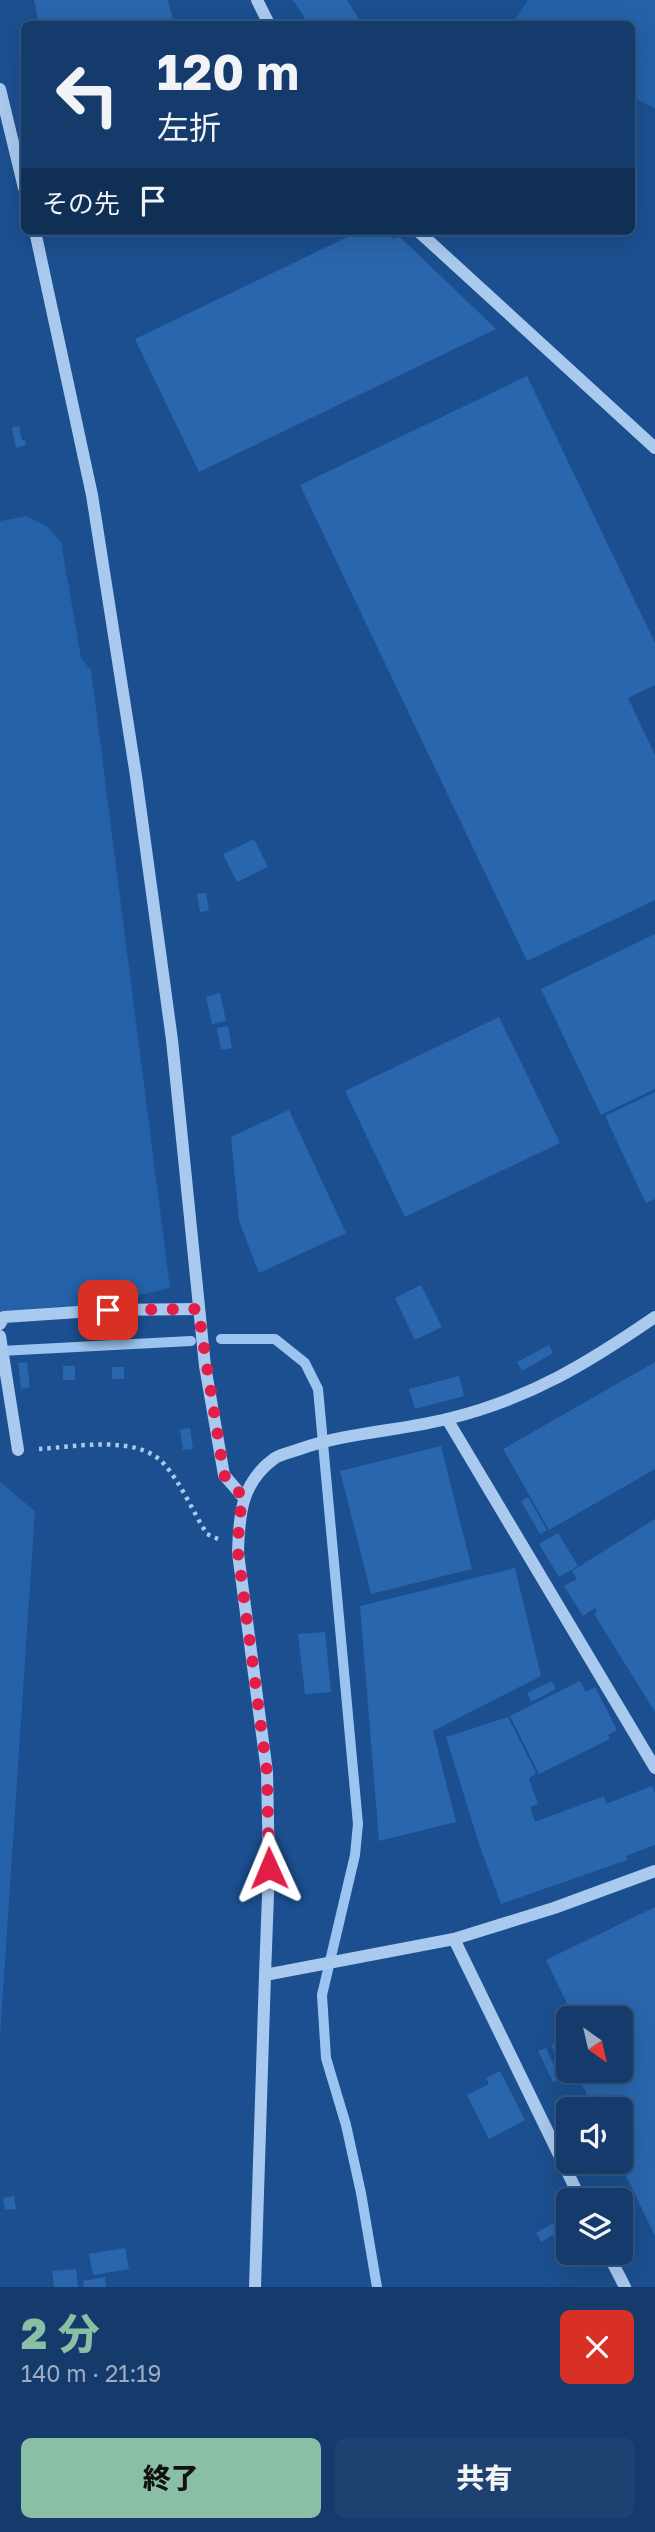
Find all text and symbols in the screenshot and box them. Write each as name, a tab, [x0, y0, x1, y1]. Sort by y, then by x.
text: 120 m	[157, 42, 299, 101]
icon: left	[42, 49, 133, 140]
text: 左折	[157, 108, 221, 146]
icon: arrive	[134, 182, 172, 220]
text: その先	[42, 188, 120, 219]
pin	[78, 1280, 138, 1340]
icon: arrive	[89, 1291, 127, 1329]
position arrow	[232, 1831, 306, 1905]
north arrow	[556, 2006, 634, 2082]
map controls	[556, 2006, 633, 2265]
button: sound	[556, 2097, 633, 2174]
button: layers	[556, 2188, 633, 2265]
text: 2 分	[21, 2308, 100, 2358]
button: close	[560, 2310, 634, 2384]
text: 140 m · 21:19	[21, 2359, 161, 2387]
button: 終了	[21, 2438, 321, 2518]
button: 共有	[335, 2438, 634, 2518]

